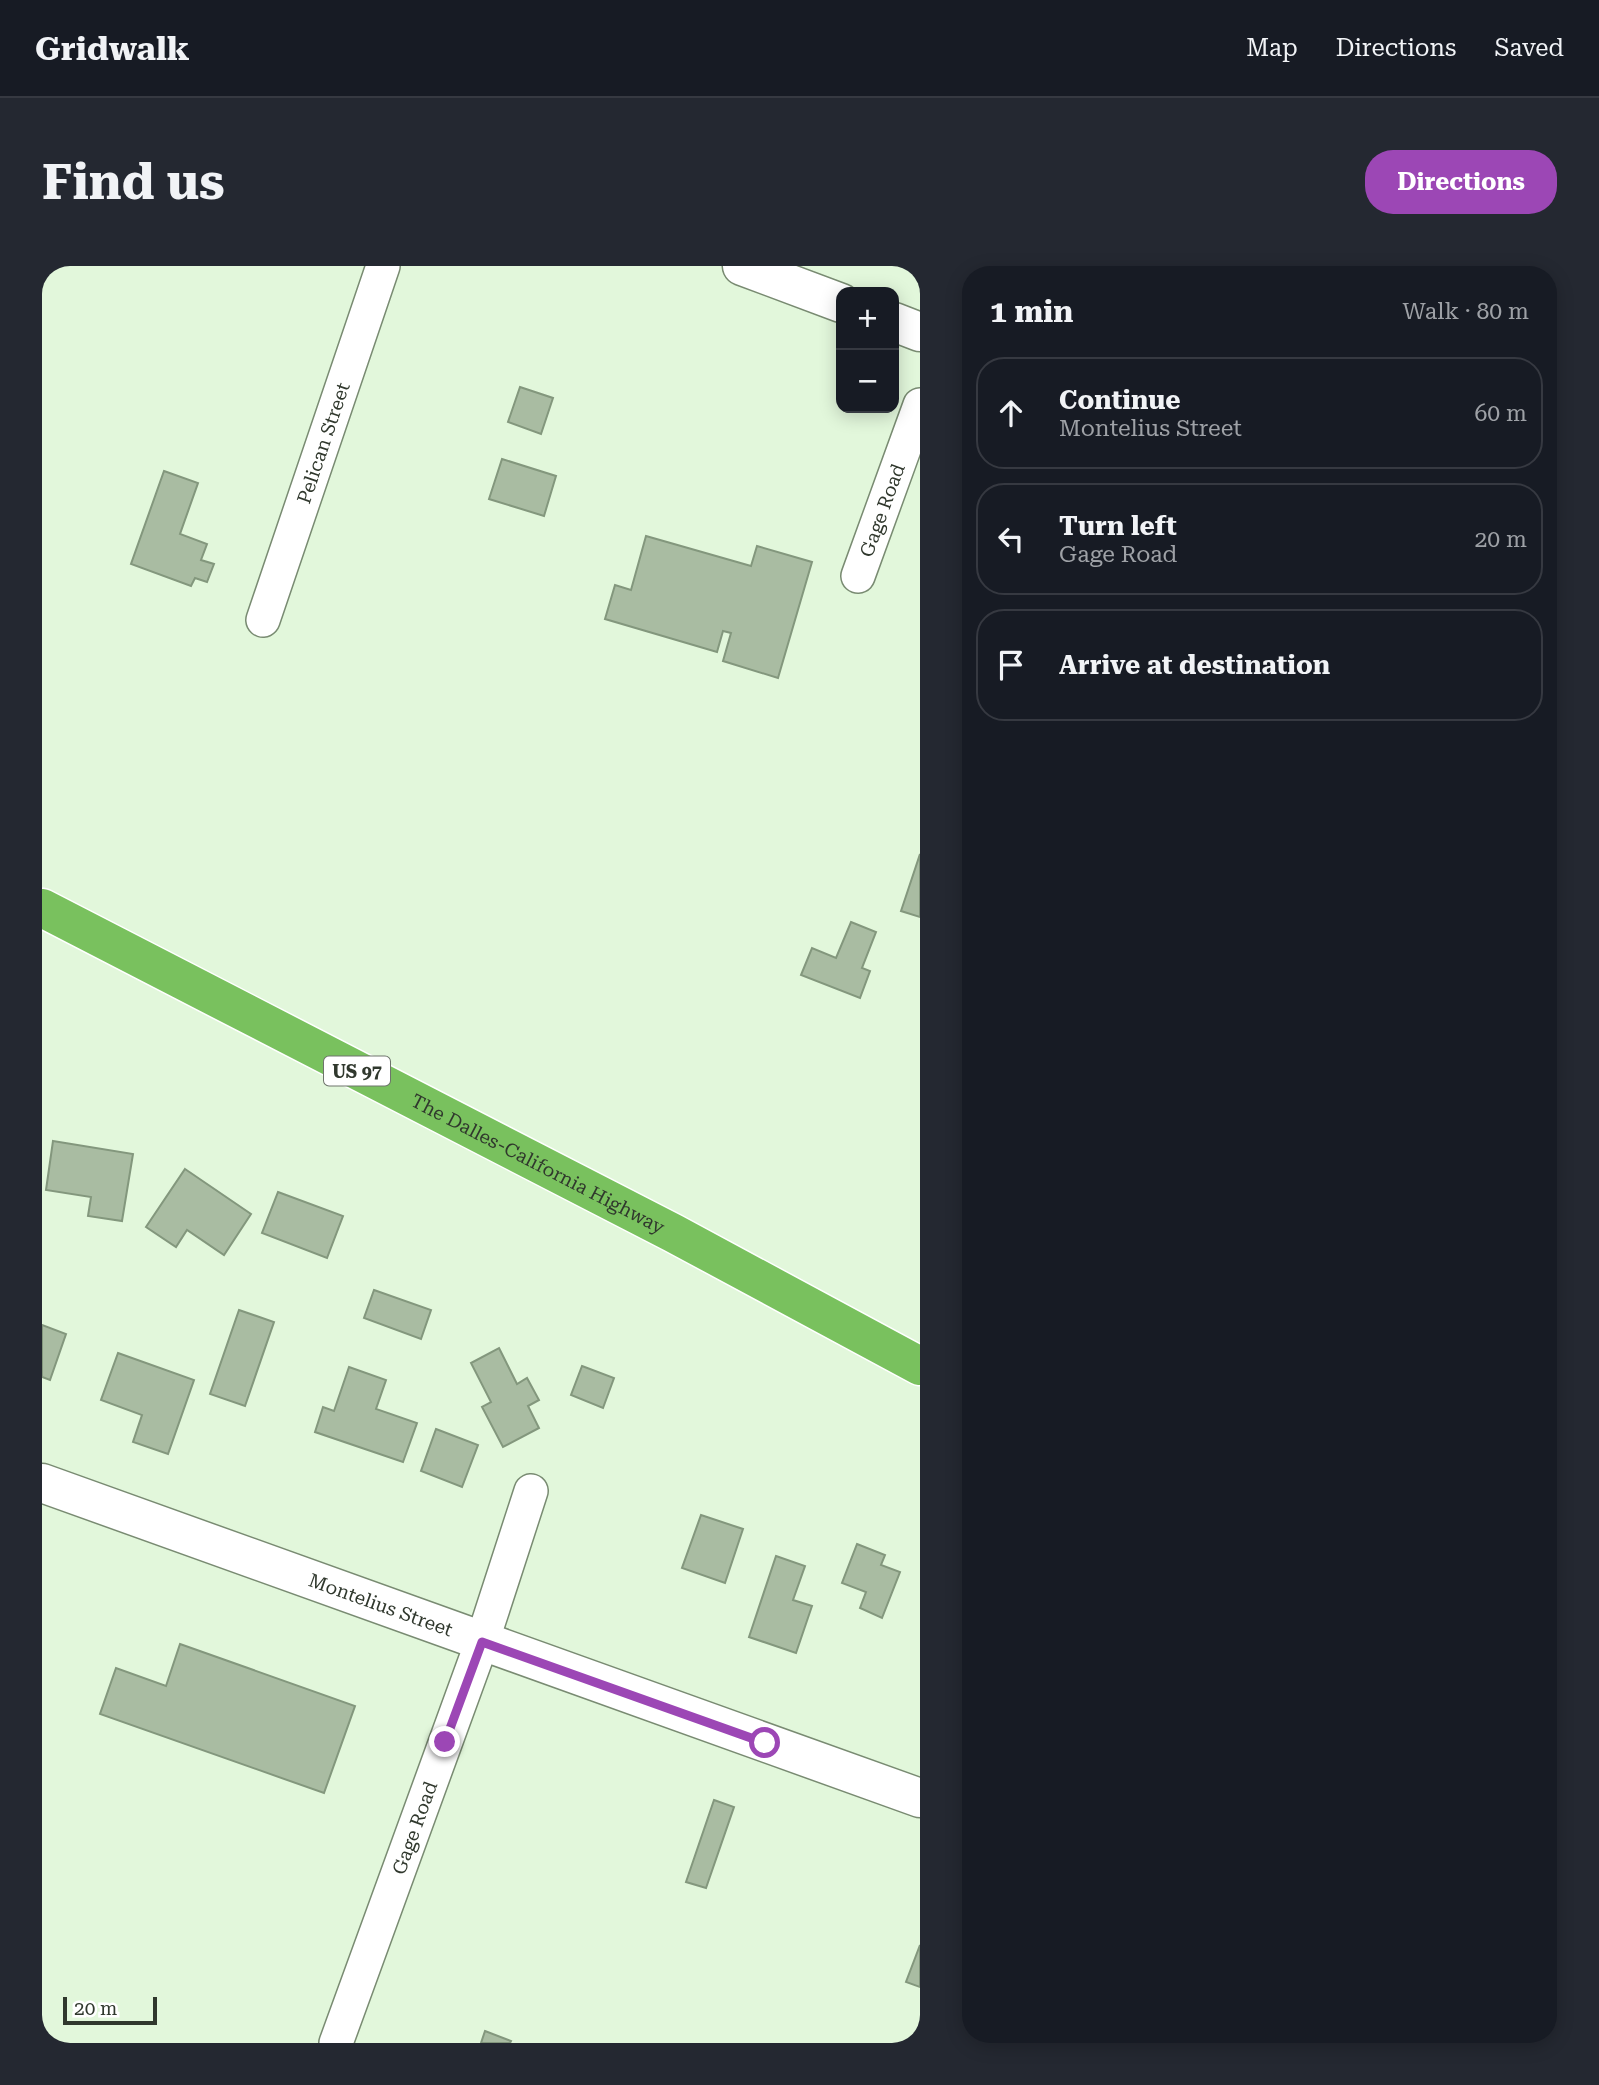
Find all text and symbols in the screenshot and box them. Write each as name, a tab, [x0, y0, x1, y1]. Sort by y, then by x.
text: Gridwalk	[35, 29, 189, 68]
text: Map	[1246, 34, 1298, 62]
text: Directions	[1336, 34, 1456, 62]
text: Saved	[1494, 34, 1564, 62]
button: Directions	[1365, 150, 1557, 214]
text: Find us	[42, 154, 225, 211]
map controls	[836, 287, 899, 413]
button: +	[836, 287, 899, 350]
text: 1 min	[990, 294, 1073, 329]
text: Walk · 80 m	[1402, 298, 1529, 325]
button: −	[836, 350, 899, 413]
street label: Pelican Street	[292, 379, 354, 507]
text: Continue	[1059, 385, 1181, 415]
icon: ahead	[992, 394, 1030, 432]
text: 60 m	[1474, 400, 1527, 427]
text: Montelius Street	[1059, 415, 1242, 442]
street label: Gage Road	[854, 460, 909, 560]
text: Turn left	[1059, 511, 1177, 541]
icon: left	[992, 520, 1030, 558]
text: 20 m	[1474, 526, 1527, 553]
text: Gage Road	[1059, 541, 1177, 568]
icon: arrive	[992, 646, 1030, 684]
text: Arrive at destination	[1059, 650, 1330, 680]
road number: US 97	[324, 1056, 390, 1086]
street label: The Dalles-California Highway	[407, 1089, 669, 1239]
street label: Montelius Street	[306, 1568, 456, 1641]
route end	[429, 1726, 460, 1757]
route start	[749, 1727, 780, 1758]
street label: Gage Road	[387, 1778, 442, 1878]
scale bar	[63, 1994, 158, 2026]
text: 20 m	[74, 1997, 117, 2020]

